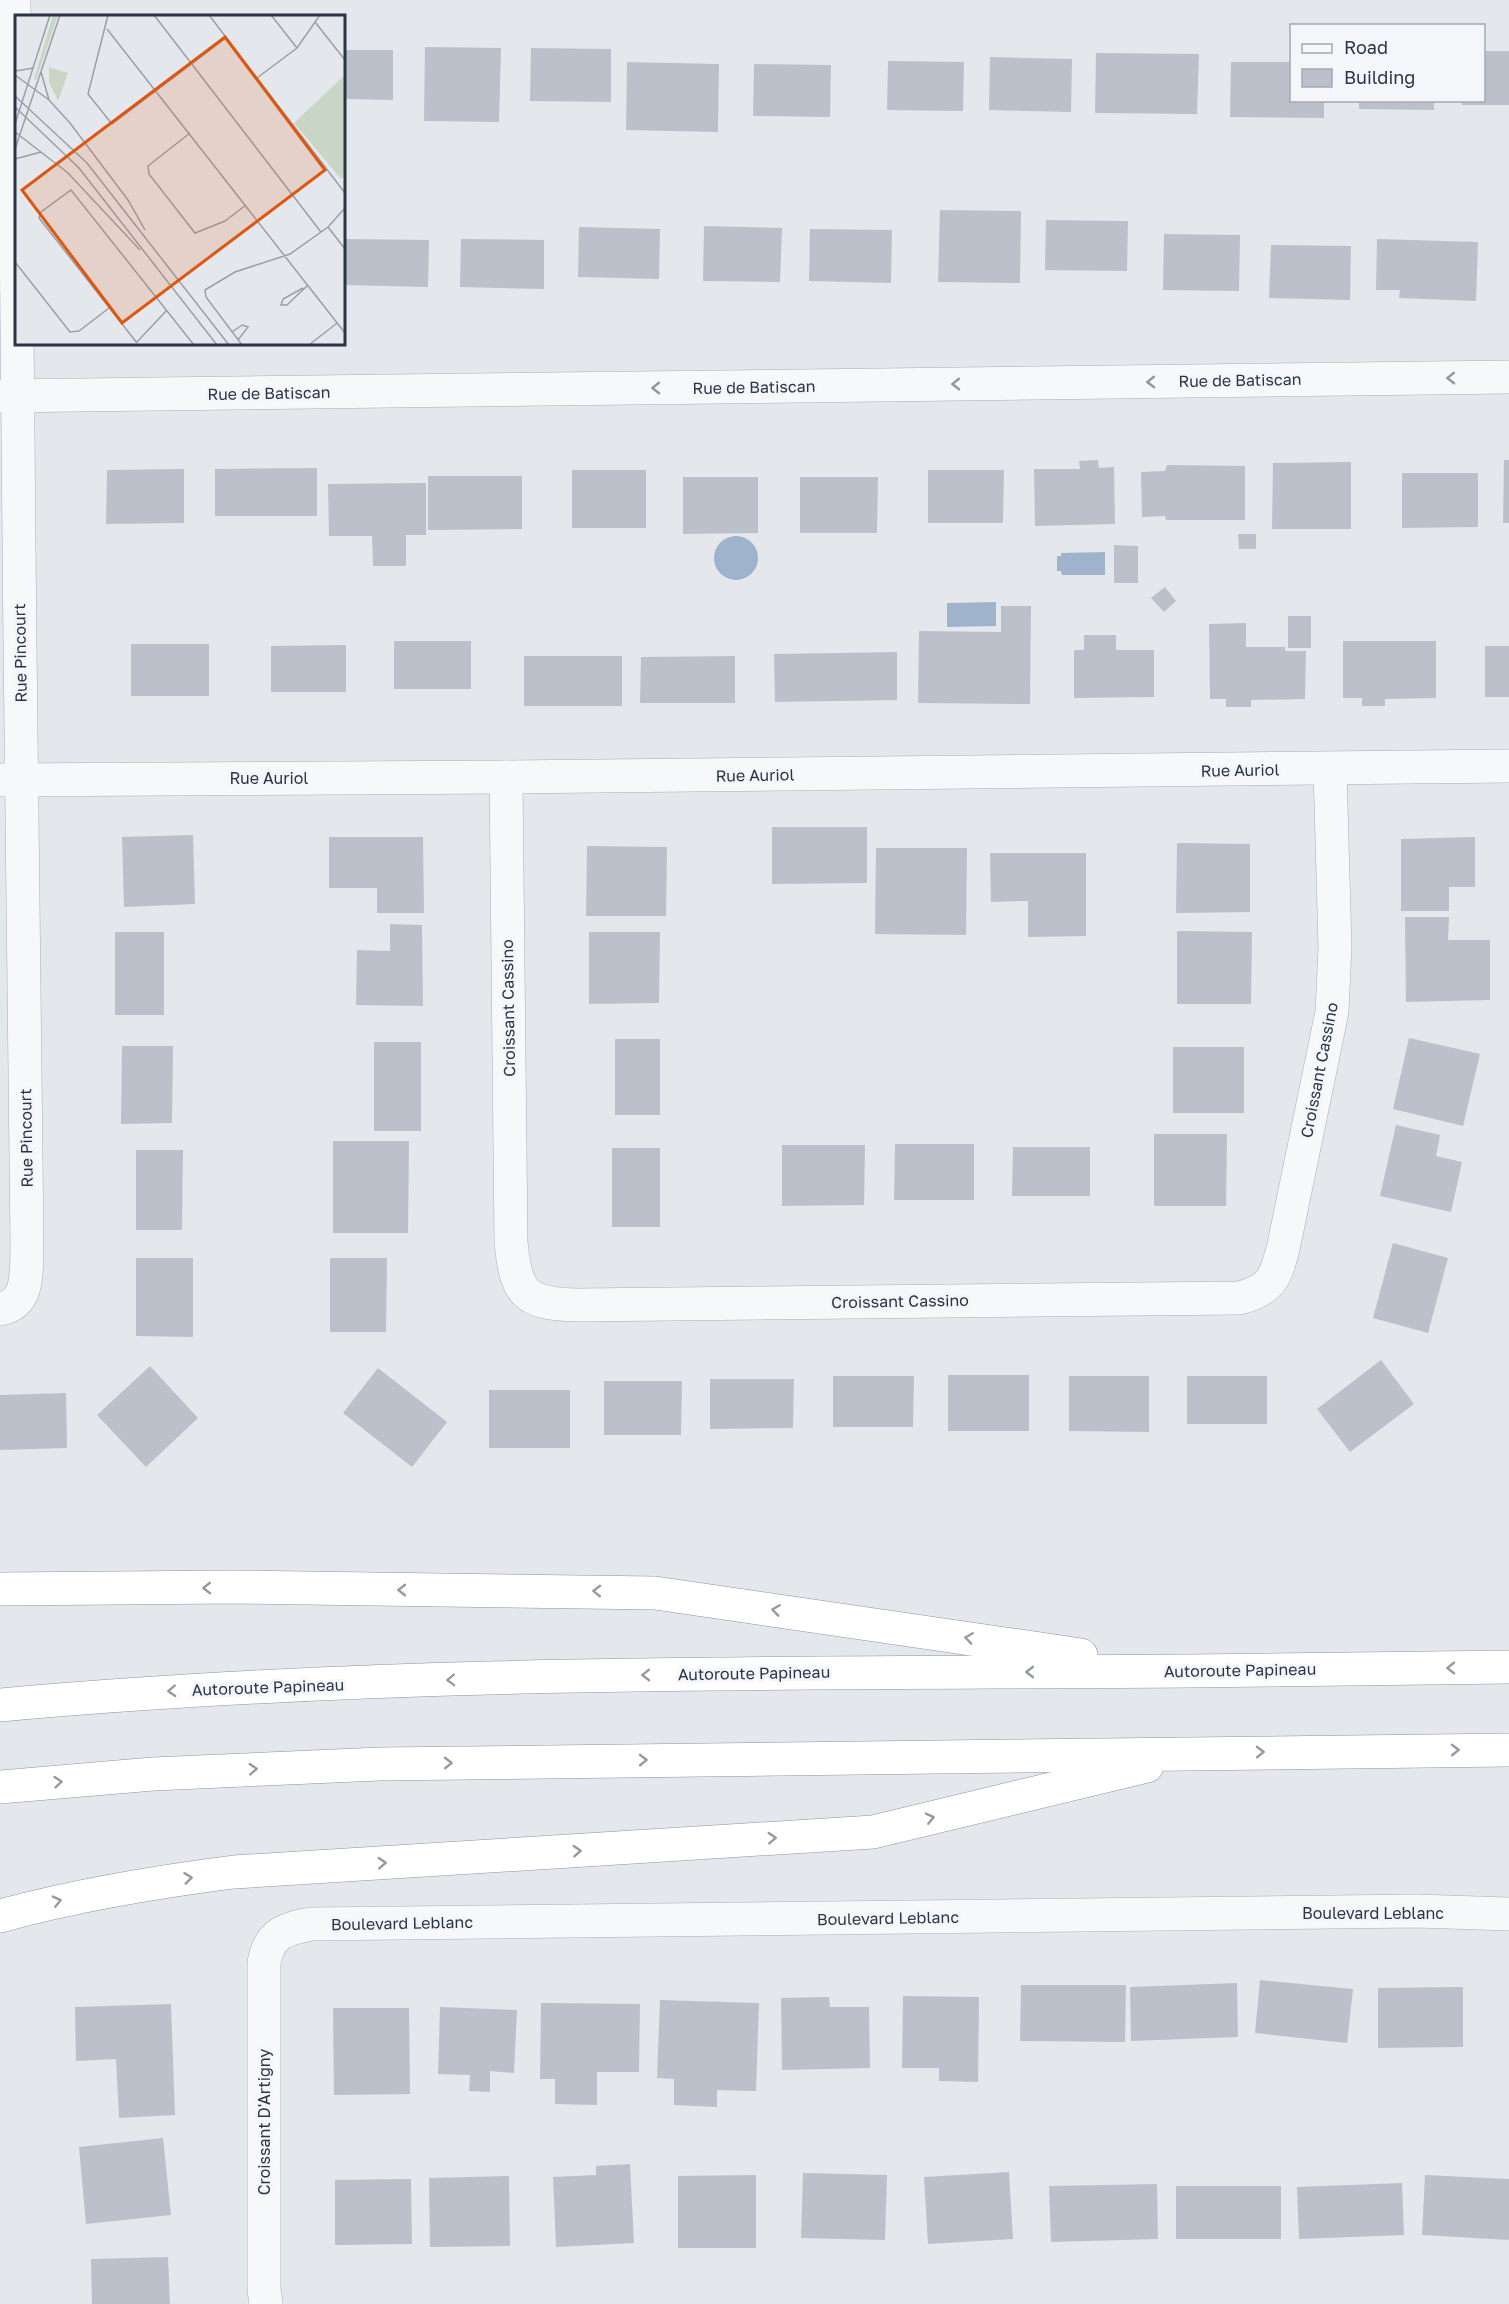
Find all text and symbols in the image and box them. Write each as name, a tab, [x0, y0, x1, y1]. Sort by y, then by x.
inset map	[15, 15, 345, 345]
legend	[1290, 24, 1485, 102]
text: Road	[1344, 36, 1388, 58]
text: Building	[1344, 66, 1415, 88]
street label: Rue de Batiscan	[1178, 369, 1302, 391]
one-way arrow	[1446, 372, 1455, 384]
one-way arrow	[1146, 375, 1155, 388]
street label: Rue de Batiscan	[692, 376, 816, 398]
one-way arrow	[951, 378, 960, 390]
street label: Rue de Batiscan	[207, 382, 331, 404]
one-way arrow	[651, 382, 660, 394]
street label: Rue Pincourt	[9, 603, 31, 703]
street label: Rue Auriol	[1200, 759, 1280, 781]
street label: Rue Auriol	[715, 764, 795, 786]
street label: Rue Auriol	[230, 768, 308, 788]
street label: Croissant Cassino	[497, 939, 519, 1077]
street label: Croissant Cassino	[1296, 1001, 1342, 1139]
street label: Rue Pincourt	[15, 1088, 37, 1188]
street label: Croissant Cassino	[831, 1290, 969, 1312]
one-way arrow	[202, 1581, 211, 1594]
one-way arrow	[397, 1584, 406, 1596]
one-way arrow	[592, 1585, 601, 1598]
one-way arrow	[771, 1605, 781, 1617]
one-way arrow	[964, 1633, 974, 1645]
street label: Autoroute Papineau	[1164, 1659, 1316, 1681]
one-way arrow	[1446, 1661, 1455, 1674]
street label: Autoroute Papineau	[678, 1662, 830, 1684]
one-way arrow	[1025, 1666, 1034, 1678]
one-way arrow	[641, 1668, 650, 1681]
one-way arrow	[446, 1673, 455, 1686]
street label: Autoroute Papineau	[191, 1674, 345, 1700]
one-way arrow	[167, 1685, 176, 1698]
one-way arrow	[1450, 1744, 1459, 1756]
one-way arrow	[1255, 1746, 1264, 1759]
one-way arrow	[638, 1754, 647, 1766]
one-way arrow	[443, 1757, 452, 1769]
one-way arrow	[248, 1763, 257, 1776]
one-way arrow	[54, 1776, 63, 1789]
one-way arrow	[925, 1813, 935, 1826]
one-way arrow	[767, 1832, 776, 1845]
one-way arrow	[572, 1845, 581, 1858]
one-way arrow	[378, 1856, 387, 1869]
one-way arrow	[183, 1872, 193, 1885]
one-way arrow	[51, 1896, 61, 1909]
street label: Boulevard Leblanc	[1302, 1903, 1444, 1923]
street label: Boulevard Leblanc	[817, 1907, 960, 1929]
street label: Boulevard Leblanc	[331, 1912, 474, 1934]
street label: Croissant D'Artigny	[254, 2049, 274, 2195]

